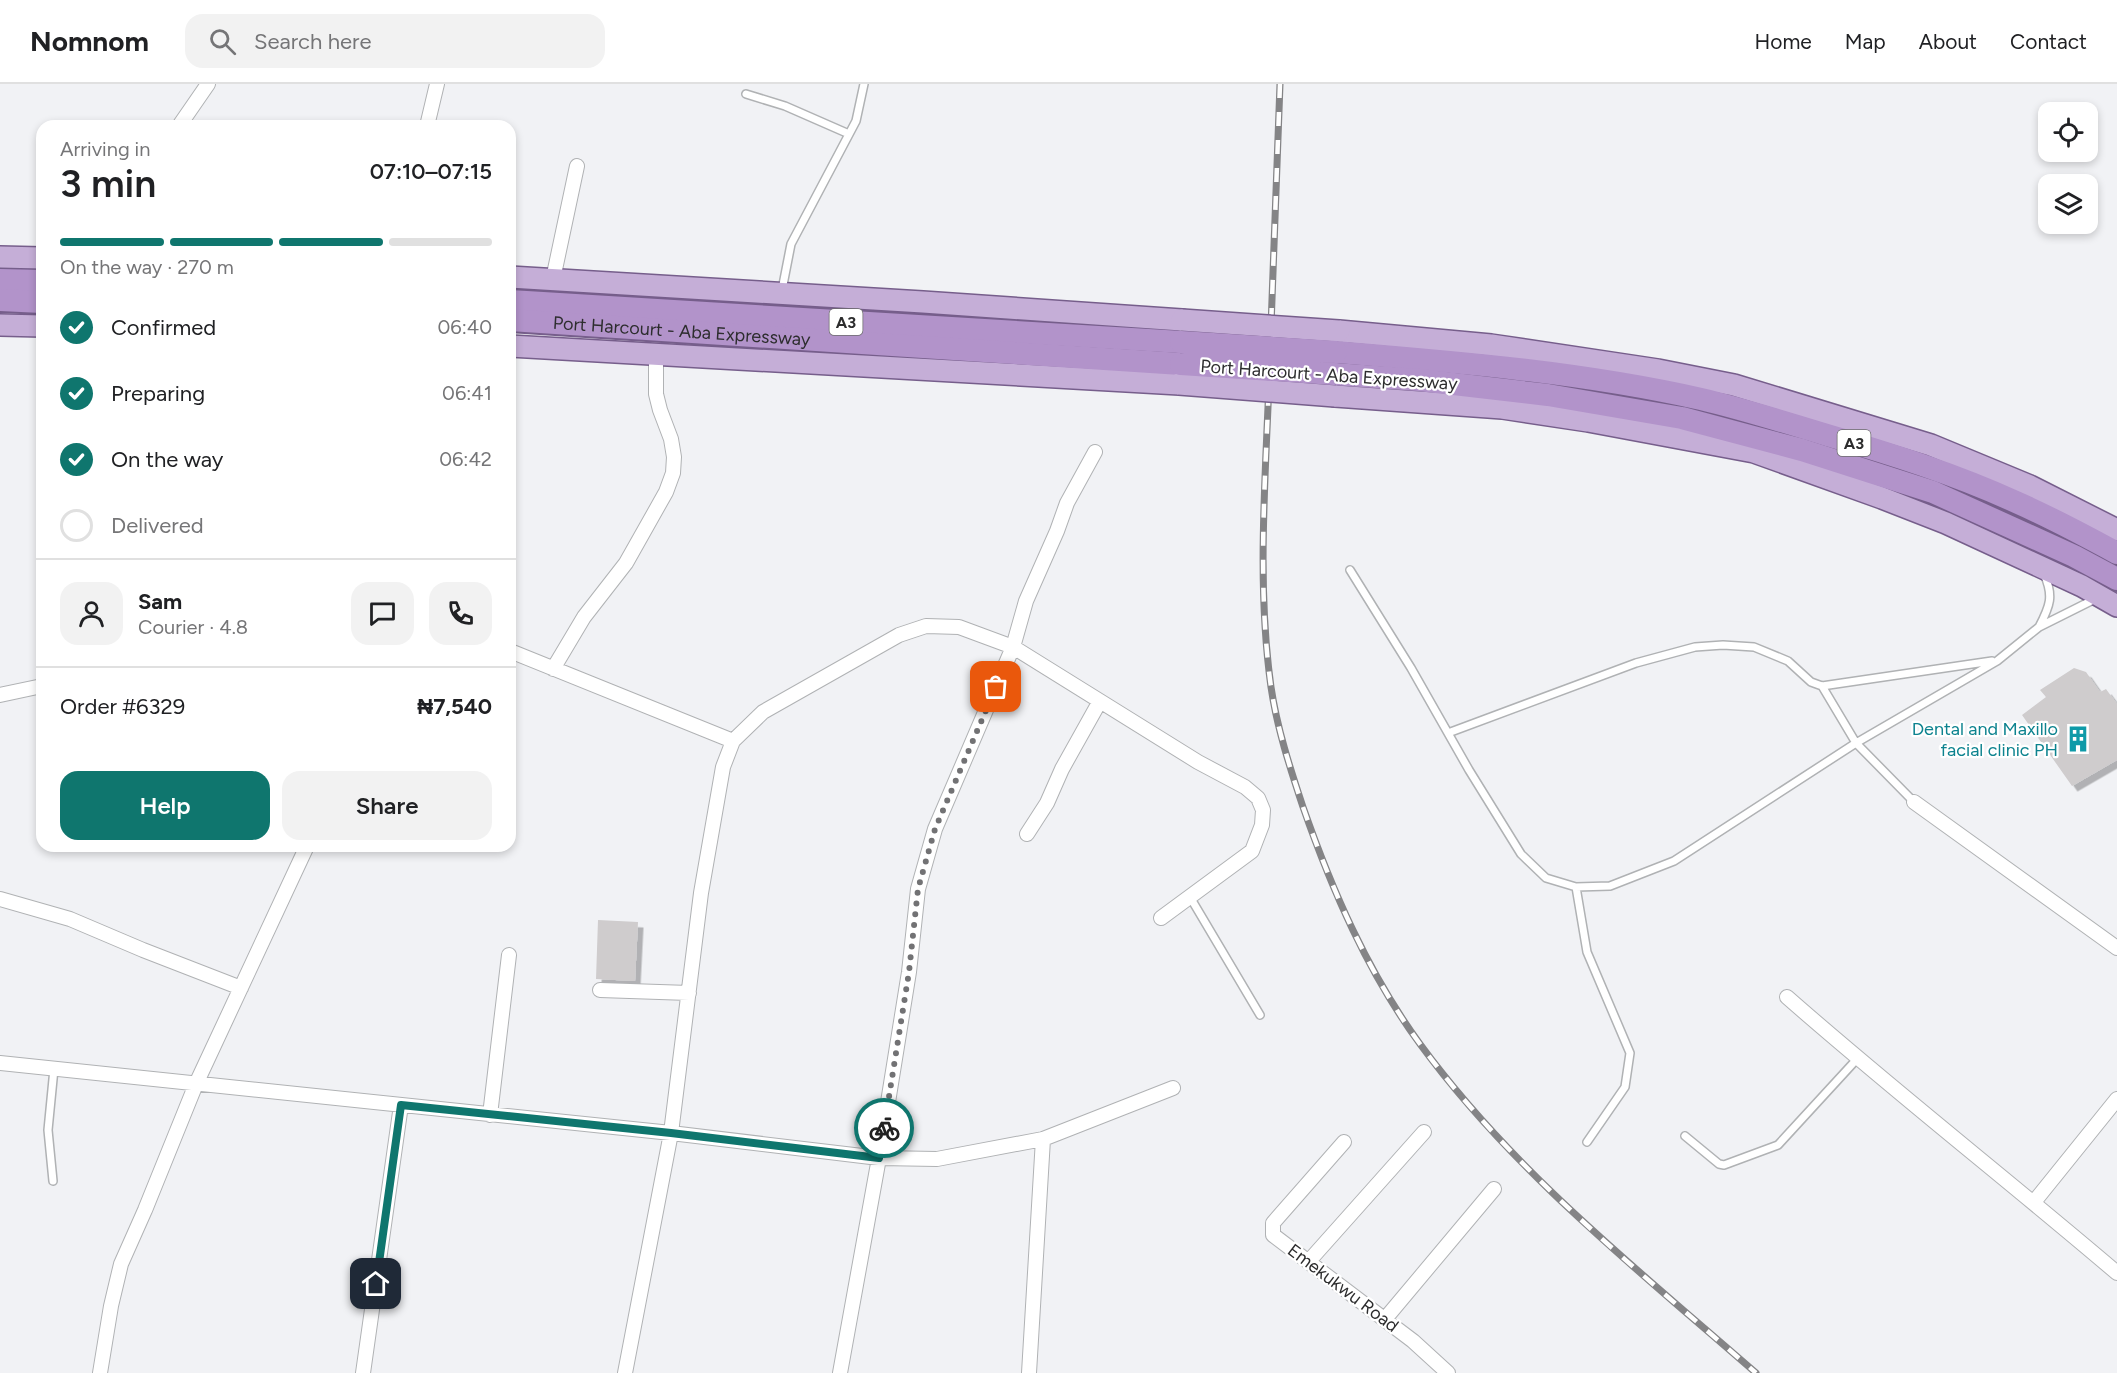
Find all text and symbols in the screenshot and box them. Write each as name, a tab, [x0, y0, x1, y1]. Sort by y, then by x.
search box	[185, 14, 605, 68]
text: Nomnom	[30, 24, 149, 58]
icon: search	[206, 25, 239, 58]
text: Search here	[254, 28, 371, 55]
text: Home	[1755, 29, 1812, 54]
text: Map	[1845, 29, 1886, 54]
text: About	[1919, 29, 1977, 54]
text: Contact	[2010, 29, 2087, 54]
map controls	[2038, 102, 2098, 234]
button: locate	[2038, 102, 2098, 162]
text: Arriving in	[60, 137, 150, 161]
text: 07:10–07:15	[370, 158, 492, 185]
text: 3 min	[60, 160, 156, 207]
button: layers	[2038, 174, 2098, 234]
text: On the way · 270 m	[60, 255, 234, 279]
road number: A3	[830, 309, 862, 335]
icon: check	[60, 311, 93, 344]
street label: Port Harcourt - Aba Expressway	[552, 312, 812, 351]
text: Confirmed	[111, 314, 216, 341]
text: 06:40	[438, 315, 492, 339]
street label: Port Harcourt - Aba Expressway	[1200, 355, 1459, 395]
icon: check	[60, 377, 93, 410]
text: Preparing	[111, 380, 205, 407]
text: 06:41	[442, 381, 492, 405]
road number: A3	[1838, 430, 1870, 456]
icon: check	[60, 443, 93, 476]
text: On the way	[111, 446, 223, 473]
text: 06:42	[439, 447, 492, 471]
text: Delivered	[111, 512, 204, 539]
button: person	[60, 582, 123, 645]
button: chat	[351, 582, 414, 645]
button: phone	[429, 582, 492, 645]
text: Sam	[138, 588, 182, 615]
text: Courier · 4.8	[138, 615, 248, 639]
pin	[970, 661, 1021, 712]
icon: bag	[979, 670, 1012, 703]
text: Order #6329	[60, 693, 185, 720]
text: ₦7,540	[417, 693, 492, 720]
place label: Dental and Maxillo facial clinic PH	[1912, 718, 2058, 761]
building icon: Dental and Maxillo facial clinic PH	[2063, 724, 2093, 754]
button: Help	[60, 771, 270, 840]
button: Share	[282, 771, 492, 840]
courier	[854, 1098, 914, 1158]
icon: bike	[868, 1112, 901, 1145]
street label: Emekukwu Road	[1283, 1239, 1403, 1337]
pin	[350, 1258, 401, 1309]
icon: home	[359, 1267, 392, 1300]

